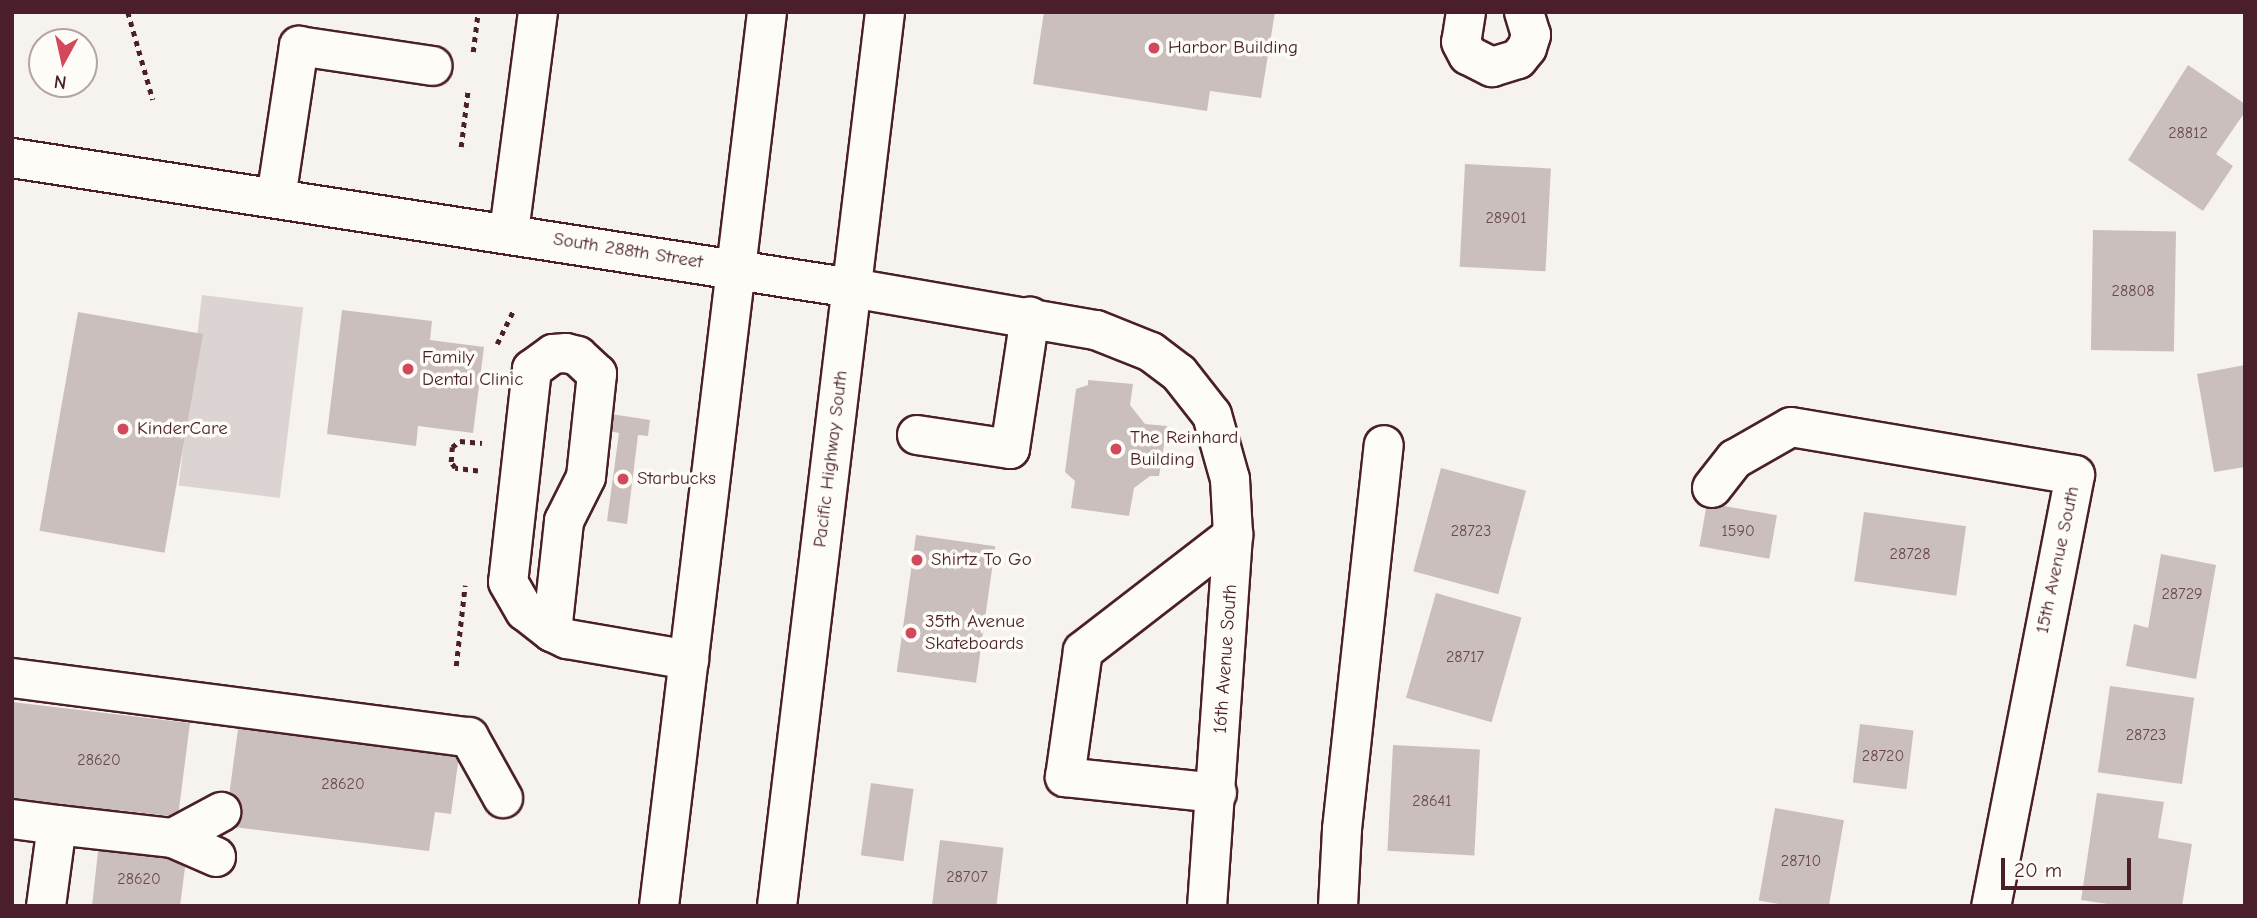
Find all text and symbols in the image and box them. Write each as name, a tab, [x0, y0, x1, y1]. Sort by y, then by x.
north arrow	[28, 28, 98, 98]
place label: Harbor Building	[1168, 37, 1298, 59]
marker: Harbor Building	[1146, 40, 1162, 56]
text: N	[53, 70, 68, 94]
house number: 28812	[2168, 123, 2208, 143]
house number: 28901	[1485, 208, 1527, 228]
street label: South 288th Street	[552, 228, 704, 274]
house number: 28808	[2112, 281, 2154, 301]
place label: Family Dental Clinic	[422, 347, 523, 391]
marker: Family Dental Clinic	[400, 361, 416, 377]
street label: Pacific Highway South	[809, 369, 853, 549]
place label: KinderCare	[137, 418, 228, 440]
marker: KinderCare	[115, 421, 131, 437]
place label: The Reinhard Building	[1130, 427, 1238, 471]
marker: The Reinhard Building	[1108, 441, 1124, 457]
place label: Starbucks	[637, 468, 716, 490]
marker: Starbucks	[615, 471, 631, 487]
street label: 15th Avenue South	[2031, 484, 2085, 636]
house number: 28723	[1451, 521, 1491, 541]
house number: 1590	[1721, 521, 1755, 541]
house number: 28728	[1890, 544, 1930, 564]
place label: Shirtz To Go	[931, 549, 1032, 571]
marker: Shirtz To Go	[909, 552, 925, 568]
street label: 16th Avenue South	[1209, 583, 1243, 735]
house number: 28729	[2161, 584, 2203, 604]
place label: 35th Avenue Skateboards	[925, 611, 1025, 655]
marker: 35th Avenue Skateboards	[903, 625, 919, 641]
house number: 28717	[1446, 647, 1484, 667]
house number: 28723	[2126, 725, 2166, 745]
house number: 28720	[1862, 746, 1904, 766]
house number: 28620	[77, 750, 121, 770]
house number: 28620	[321, 774, 365, 794]
house number: 28641	[1412, 791, 1452, 811]
scale bar	[2005, 844, 2134, 888]
house number: 28710	[1781, 851, 1821, 871]
text: 20 m	[2014, 858, 2062, 882]
house number: 28707	[946, 867, 988, 887]
house number: 28620	[117, 869, 161, 889]

